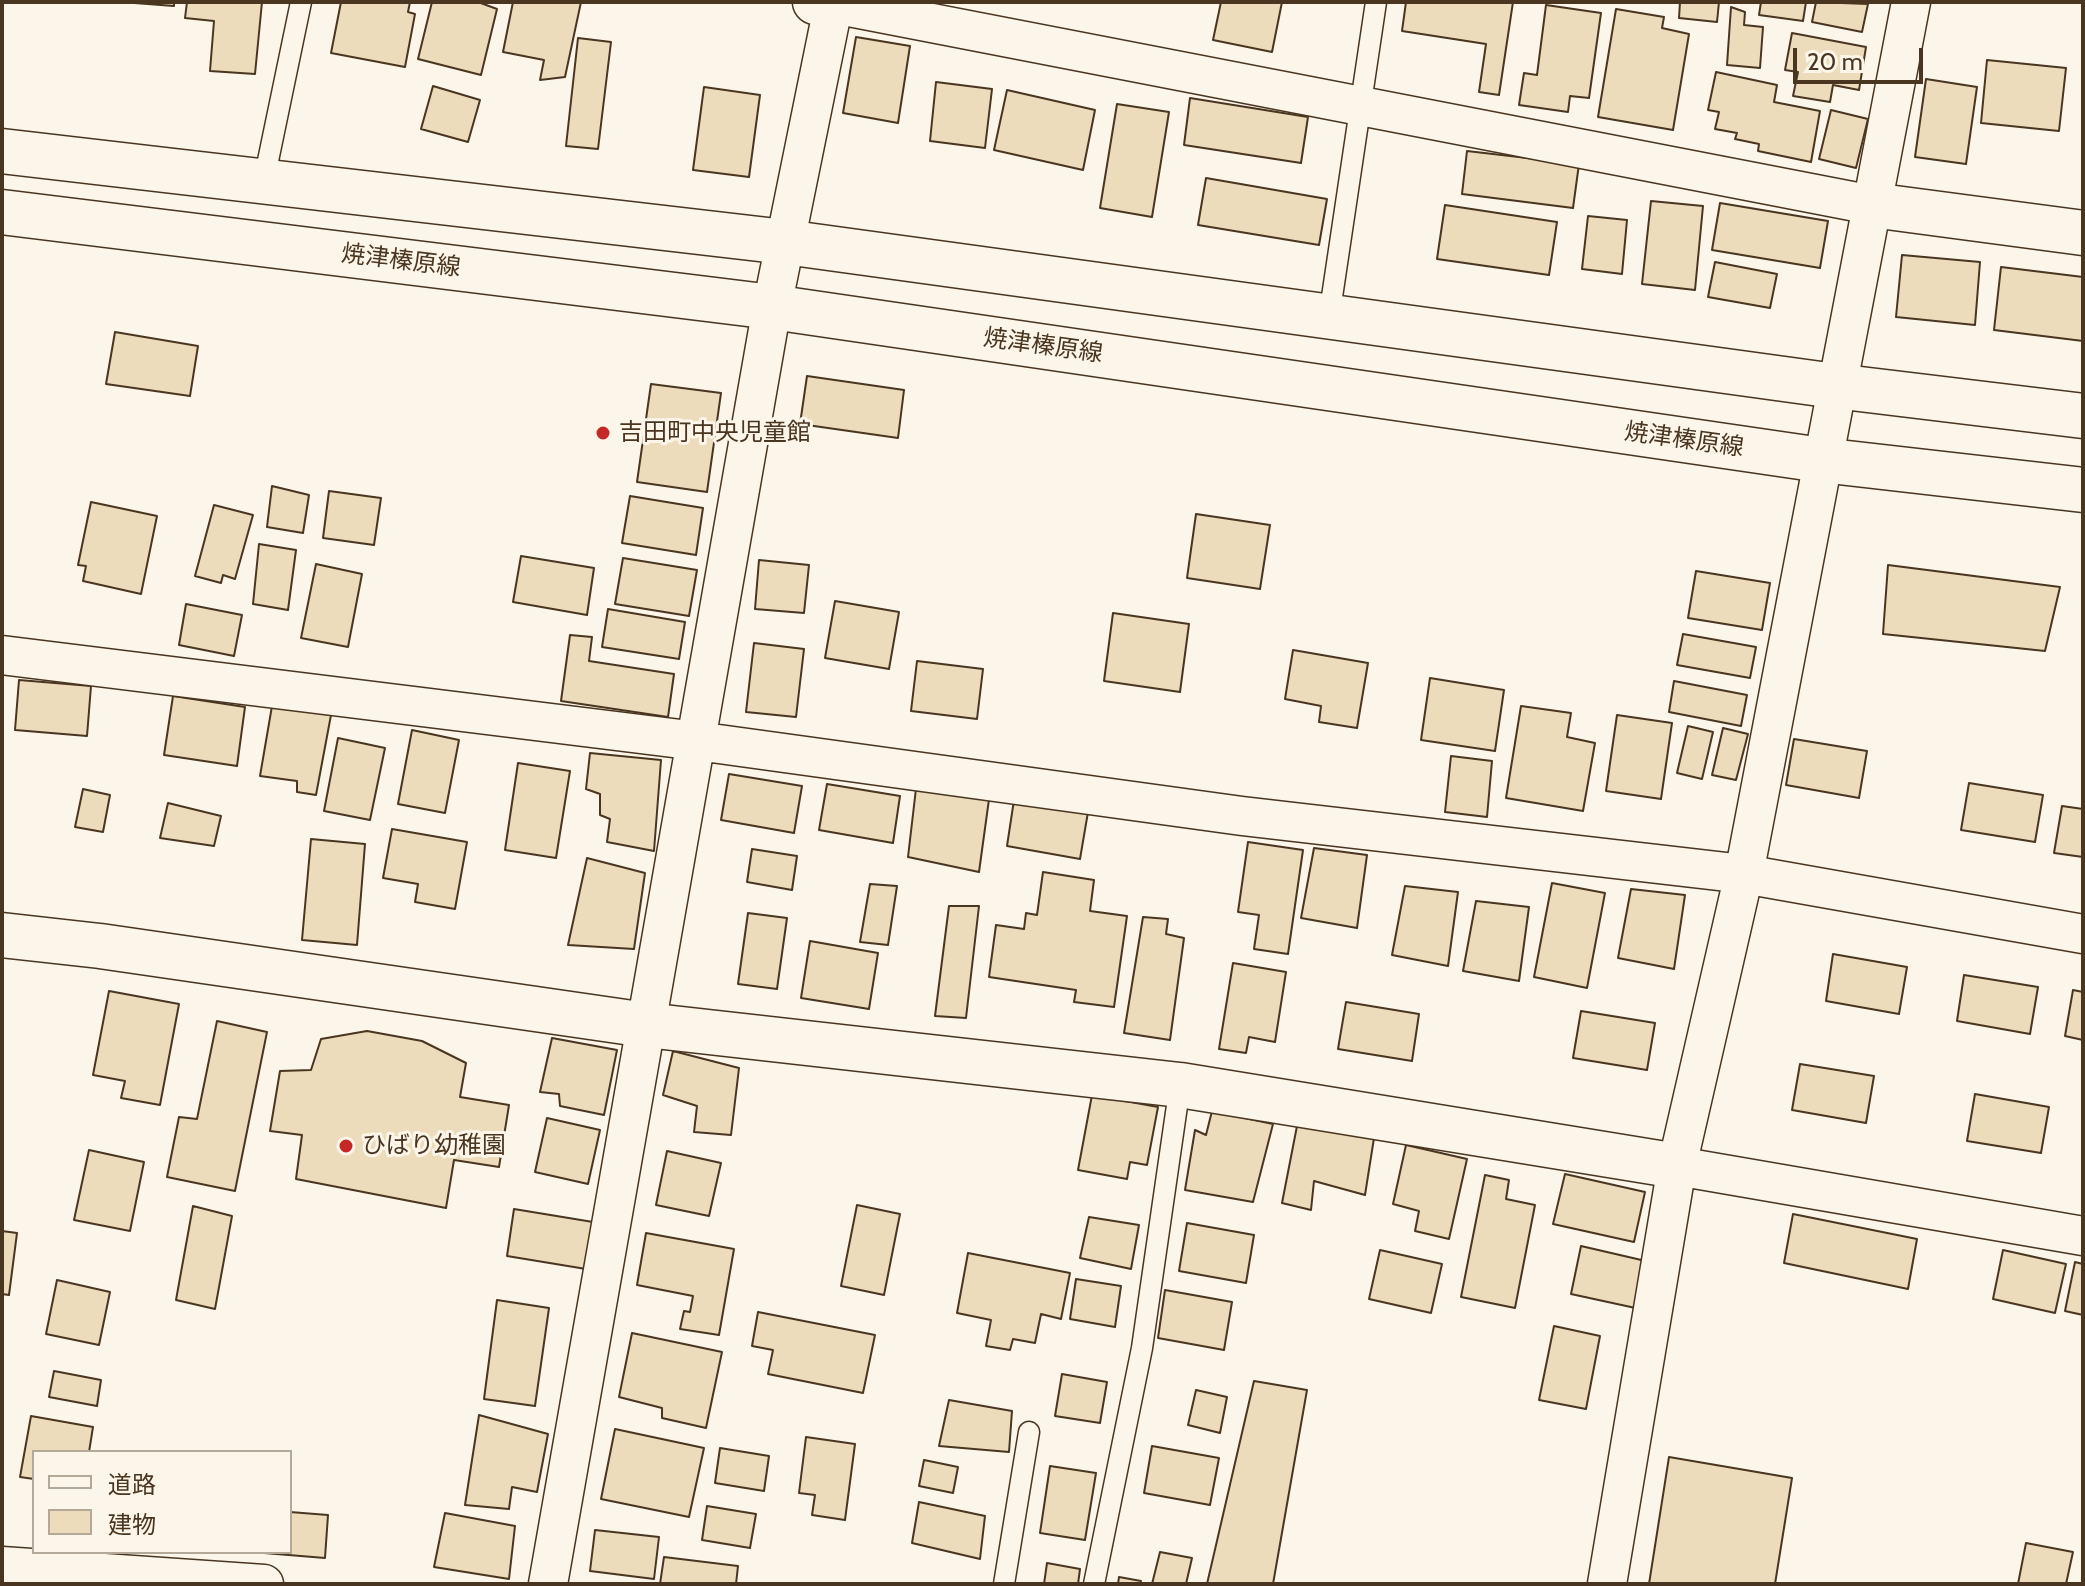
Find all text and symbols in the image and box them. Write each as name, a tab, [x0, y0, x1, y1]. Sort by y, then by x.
scale bar	[1797, 32, 1927, 82]
text: 20 m	[1807, 47, 1863, 76]
street label: 焼津榛原線	[340, 239, 462, 283]
street label: 焼津榛原線	[982, 323, 1104, 369]
street label: 焼津榛原線	[1623, 417, 1745, 463]
place label: 吉田町中央児童館	[619, 419, 811, 447]
marker: 吉田町中央児童館	[594, 424, 612, 442]
place label: ひばり幼稚園	[362, 1132, 506, 1160]
marker: ひばり幼稚園	[337, 1137, 355, 1155]
legend	[32, 1450, 292, 1554]
text: 道路	[108, 1470, 156, 1499]
text: 建物	[108, 1510, 156, 1539]

